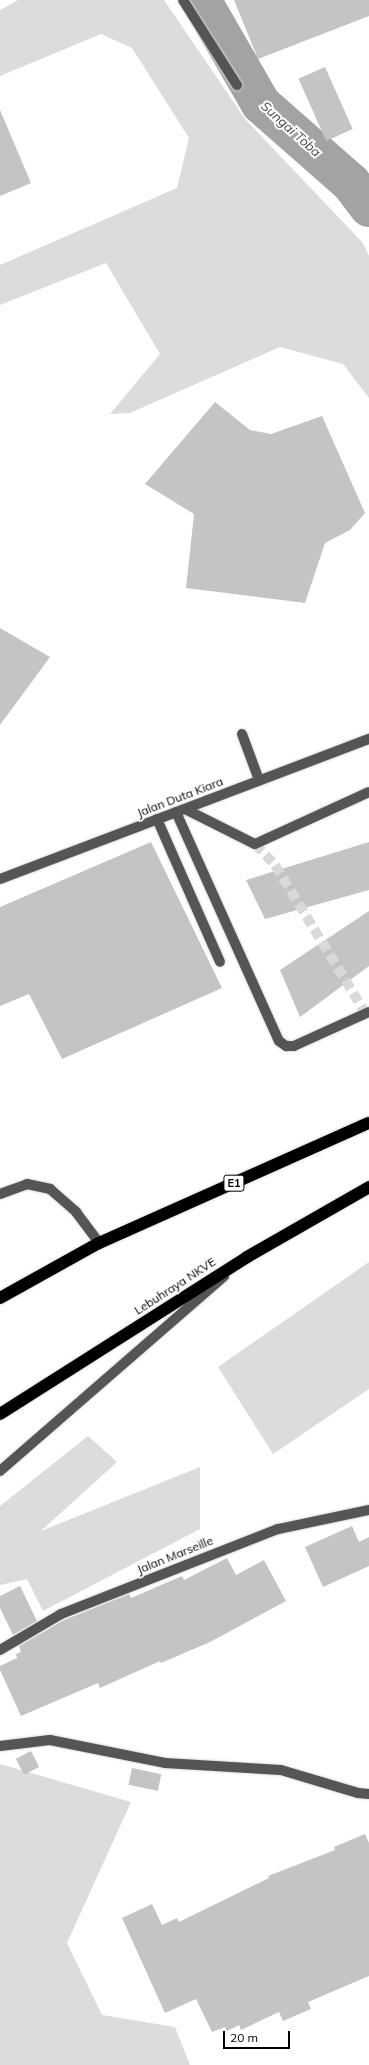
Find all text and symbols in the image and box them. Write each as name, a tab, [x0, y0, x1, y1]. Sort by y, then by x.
water label: Sungai Toba	[258, 98, 324, 160]
street label: Jalan Duta Kiara	[135, 774, 225, 820]
road number: E1	[223, 1174, 245, 1192]
street label: Lebuhraya NKVE	[132, 1254, 218, 1318]
street label: Jalan Marseille	[135, 1533, 215, 1577]
scale bar	[225, 2023, 292, 2049]
text: 20 m	[230, 2030, 258, 2045]

